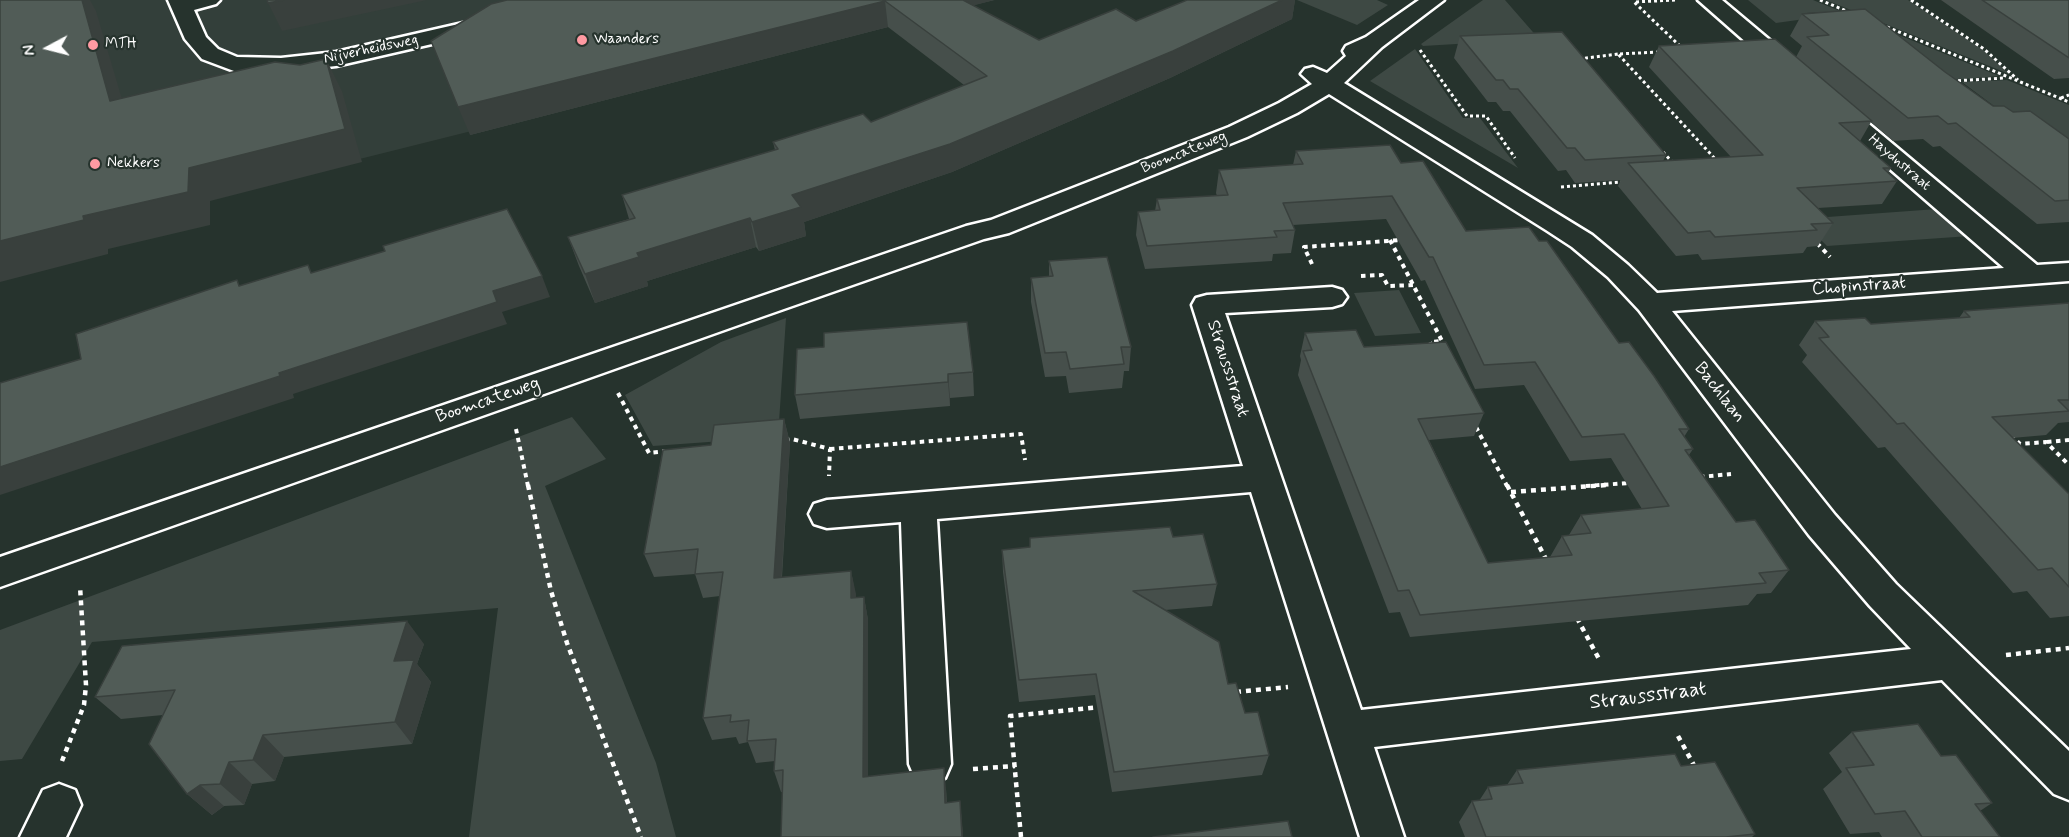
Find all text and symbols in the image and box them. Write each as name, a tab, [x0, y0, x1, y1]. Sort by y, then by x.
north arrow	[18, 18, 78, 78]
street label: Nijverheidsweg	[322, 31, 420, 69]
place label: Waanders	[594, 31, 659, 49]
marker: Waanders	[575, 33, 589, 47]
place label: MTH	[105, 36, 137, 54]
marker: MTH	[86, 38, 100, 52]
text: N	[19, 44, 41, 57]
street label: Boomcateweg	[1139, 128, 1229, 178]
street label: Haydnstraat	[1864, 131, 1934, 195]
place label: Nekkers	[107, 155, 160, 173]
marker: Nekkers	[88, 157, 102, 171]
street label: Chopinstraat	[1811, 273, 1907, 301]
street label: Straussstraat	[1201, 318, 1253, 420]
street label: Bachlaan	[1689, 358, 1749, 428]
street label: Boomcateweg	[433, 373, 543, 429]
street label: Straussstraat	[1588, 677, 1708, 717]

